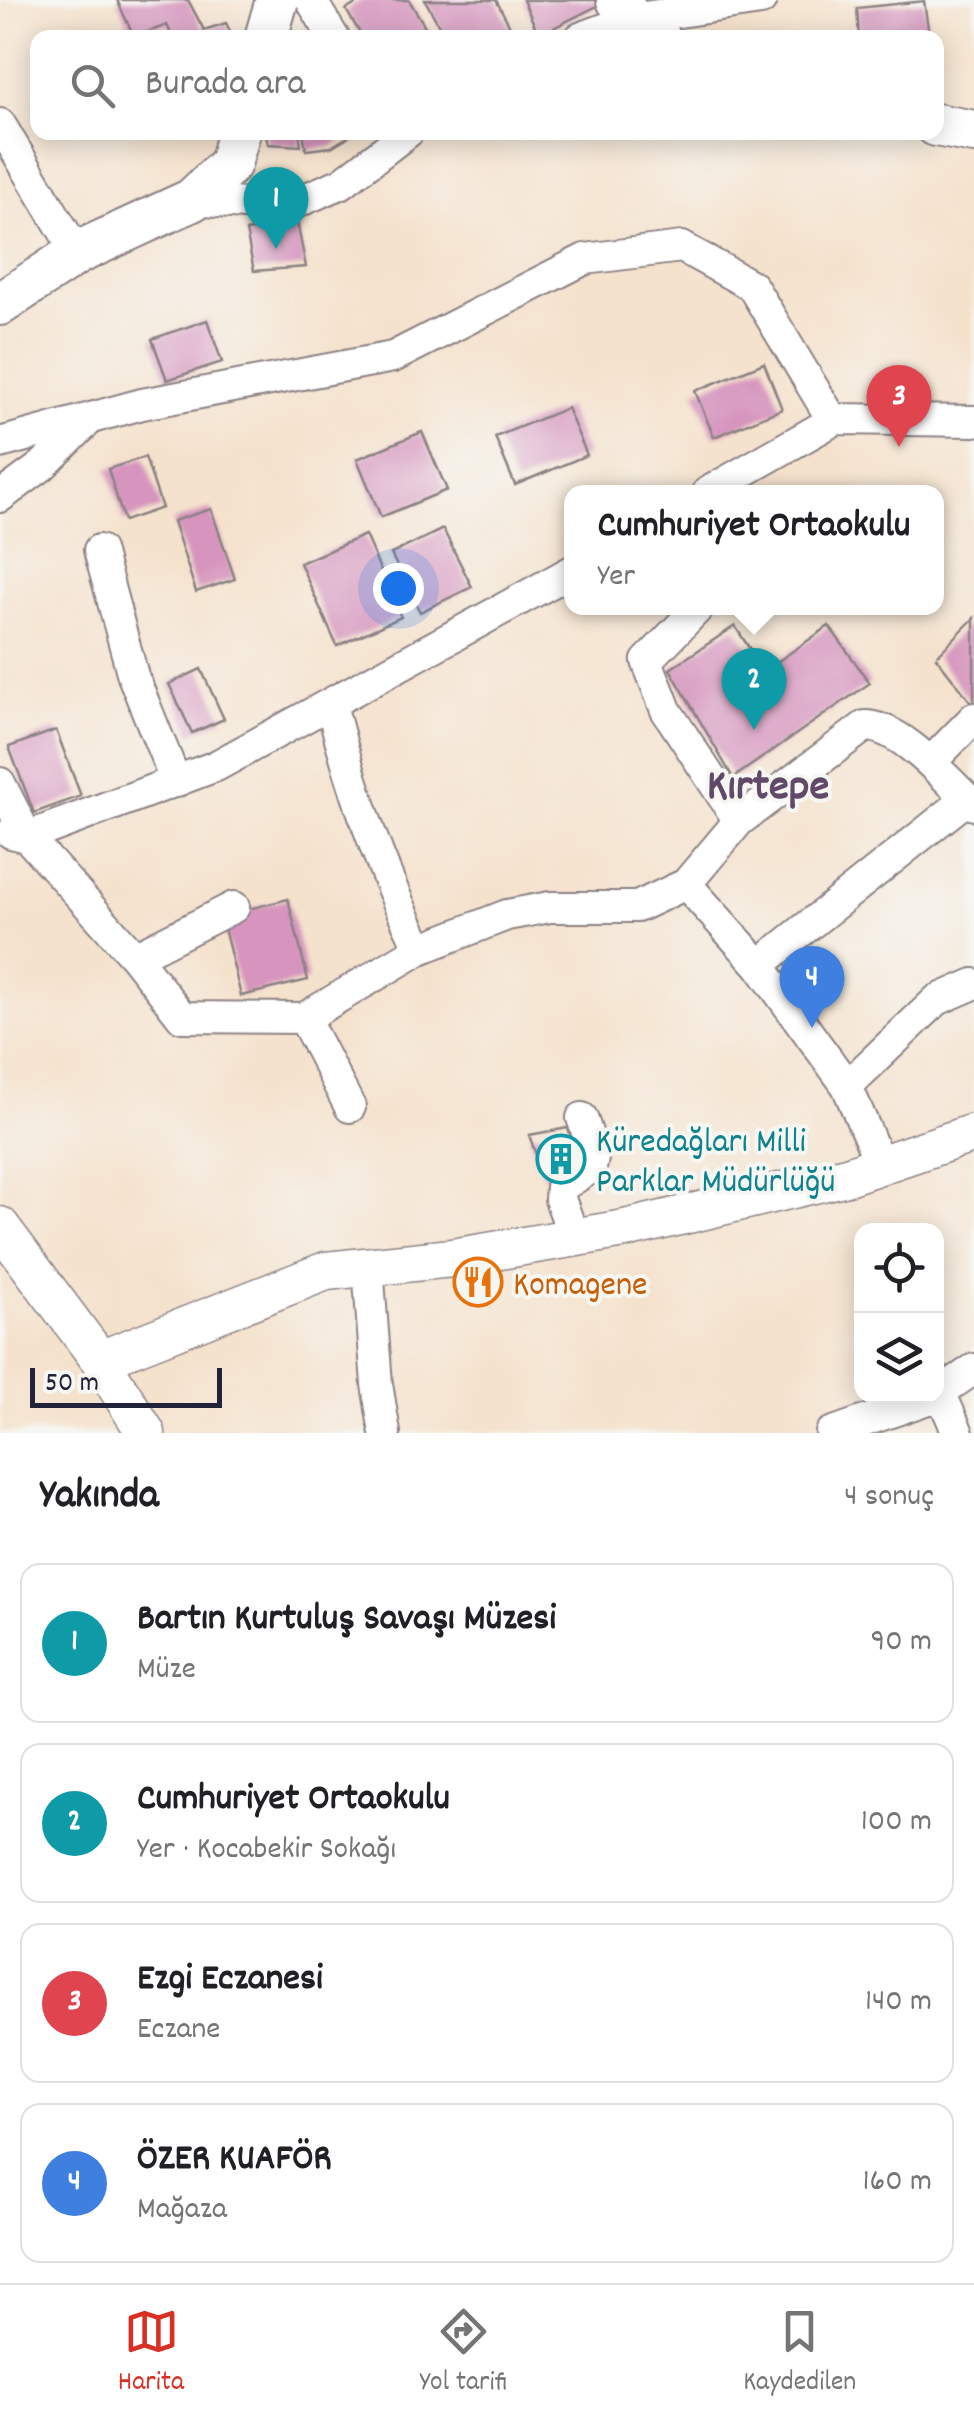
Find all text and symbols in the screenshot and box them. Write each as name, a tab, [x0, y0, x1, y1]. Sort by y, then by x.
search box	[30, 30, 944, 140]
icon: search	[65, 58, 120, 113]
text: Burada ara	[145, 58, 305, 113]
pin: 1	[244, 166, 308, 249]
pin: 3	[866, 364, 932, 447]
popup	[564, 485, 944, 615]
text: Cumhuriyet Ortaokulu	[598, 500, 910, 555]
text: Yer	[598, 555, 635, 601]
your location	[373, 563, 424, 614]
pin: 2	[722, 648, 786, 730]
district label: Kırtepe	[707, 757, 829, 821]
pin: 4	[780, 946, 844, 1028]
place label: Küredağları Milli Parklar Müdürlüğü	[596, 1119, 835, 1209]
building icon: Küredağları Milli Parklar Müdürlüğü	[535, 1133, 587, 1185]
map controls	[854, 1223, 944, 1403]
button: locate	[854, 1223, 944, 1313]
restaurant icon: Komagene	[452, 1256, 504, 1308]
place label: Komagene	[513, 1262, 648, 1312]
button: layers	[854, 1313, 944, 1403]
scale bar	[30, 1363, 222, 1408]
text: 50 m	[45, 1365, 99, 1405]
text: Yakında	[40, 1468, 159, 1528]
text: 4 sonuç	[844, 1475, 934, 1521]
text: Bartın Kurtuluş Savaşı Müzesi	[137, 1593, 556, 1648]
text: 1	[71, 1620, 78, 1666]
text: 90 m	[871, 1620, 932, 1666]
text: Müze	[137, 1648, 196, 1694]
text: Cumhuriyet Ortaokulu	[137, 1773, 450, 1828]
text: 2	[68, 1800, 81, 1846]
text: 100 m	[861, 1800, 932, 1846]
text: Yer · Kocabekir Sokağı	[137, 1828, 396, 1874]
text: Ezgi Eczanesi	[137, 1953, 323, 2008]
text: 3	[67, 1980, 82, 2026]
text: 140 m	[865, 1980, 932, 2026]
text: Eczane	[137, 2008, 220, 2054]
text: ÖZER KUAFÖR	[137, 2133, 332, 2188]
text: 4	[68, 2160, 81, 2206]
text: 160 m	[863, 2160, 932, 2206]
text: Mağaza	[137, 2188, 227, 2234]
tab: Harita	[118, 2304, 184, 2404]
tab: Yol tarifi	[420, 2304, 508, 2404]
tab: Kaydedilen	[743, 2304, 856, 2404]

